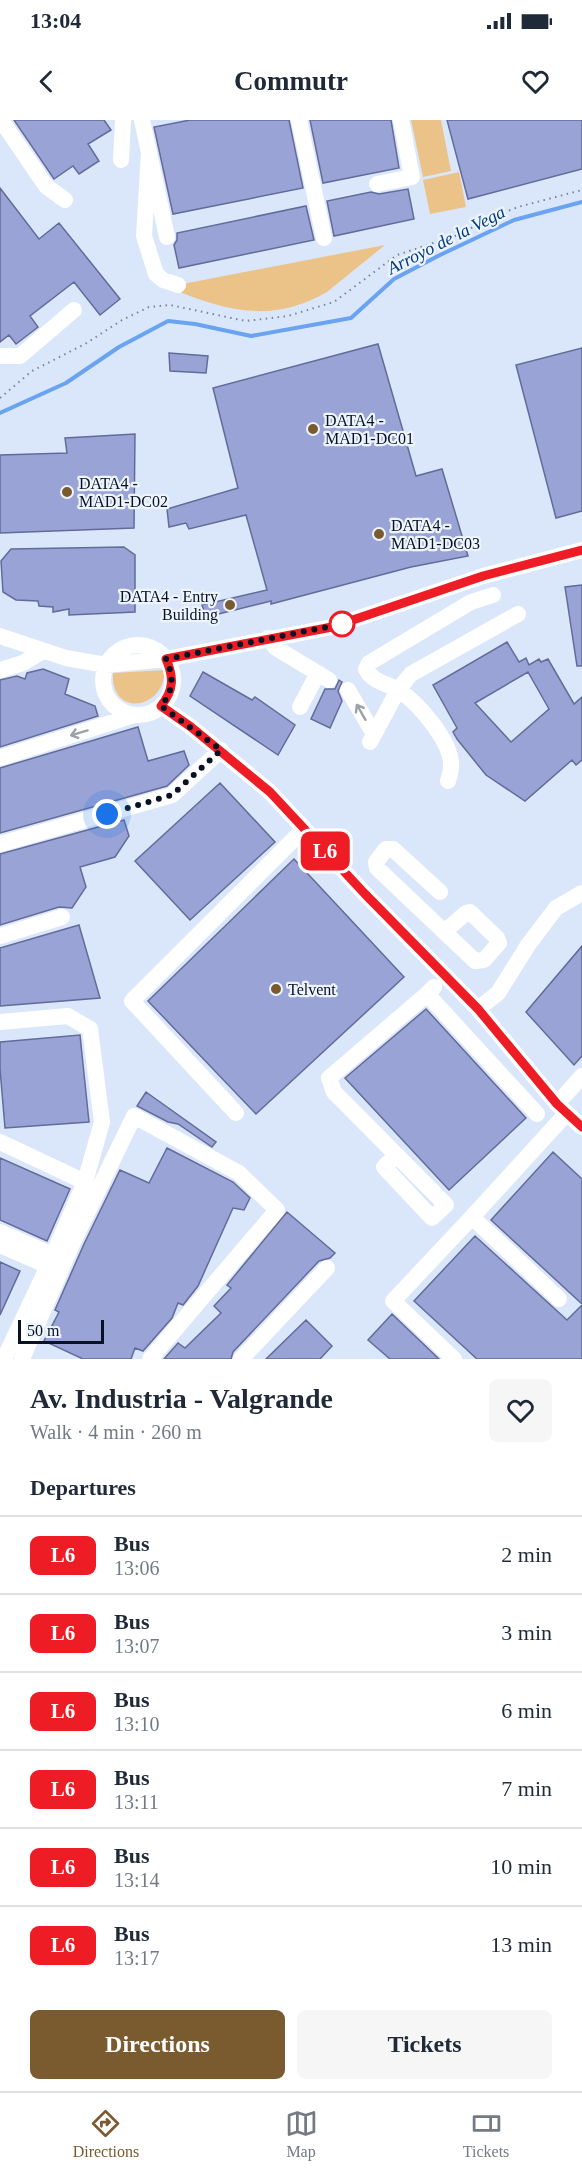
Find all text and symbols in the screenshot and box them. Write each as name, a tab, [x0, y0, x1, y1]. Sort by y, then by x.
text: 13:04	[30, 8, 81, 33]
icon: back	[30, 65, 63, 98]
icon: heart	[519, 65, 552, 98]
text: Commutr	[234, 66, 348, 96]
water label: Arroyo de la Vega	[383, 202, 508, 279]
place label: DATA4 - MAD1-DC01	[325, 412, 414, 447]
marker: DATA4 - MAD1-DC01	[306, 422, 320, 436]
place label: DATA4 - MAD1-DC02	[79, 475, 168, 510]
marker: DATA4 - MAD1-DC02	[60, 485, 74, 499]
place label: DATA4 - MAD1-DC03	[391, 517, 480, 552]
marker: DATA4 - MAD1-DC03	[372, 527, 386, 541]
place label: DATA4 - Entry Building	[120, 588, 218, 624]
marker: DATA4 - Entry Building	[223, 598, 237, 612]
unlabelled marker	[329, 611, 355, 637]
one-way arrow	[355, 704, 367, 721]
one-way arrow	[70, 728, 89, 739]
your location	[92, 799, 122, 829]
line badge: L6	[298, 832, 352, 870]
text: L6	[313, 839, 337, 863]
place label: Telvent	[288, 981, 336, 998]
marker: Telvent	[269, 982, 283, 996]
scale bar	[18, 1317, 104, 1344]
text: 50 m	[27, 1322, 59, 1339]
button: heart	[489, 1379, 552, 1442]
text: Av. Industria - Valgrande	[30, 1383, 333, 1414]
text: Walk · 4 min · 260 m	[30, 1421, 202, 1443]
text: Departures	[30, 1475, 136, 1500]
text: Bus	[114, 1531, 149, 1556]
text: 2 min	[501, 1542, 552, 1567]
text: L6	[51, 1543, 75, 1567]
text: 13:06	[114, 1557, 160, 1579]
text: Bus	[114, 1609, 149, 1634]
text: 3 min	[501, 1620, 552, 1645]
text: L6	[51, 1621, 75, 1645]
text: 13:07	[114, 1635, 160, 1657]
text: Bus	[114, 1687, 149, 1712]
text: 6 min	[501, 1698, 552, 1723]
text: L6	[51, 1699, 75, 1723]
text: 13:10	[114, 1713, 160, 1735]
text: Bus	[114, 1765, 149, 1790]
text: 7 min	[501, 1776, 552, 1801]
text: L6	[51, 1777, 75, 1801]
text: 13:11	[114, 1791, 159, 1813]
text: Bus	[114, 1843, 149, 1868]
text: 10 min	[490, 1854, 552, 1879]
text: L6	[51, 1855, 75, 1879]
text: 13:14	[114, 1869, 160, 1891]
text: Bus	[114, 1921, 149, 1946]
text: 13 min	[490, 1932, 552, 1957]
text: L6	[51, 1933, 75, 1957]
text: 13:17	[114, 1947, 160, 1969]
button: Directions	[30, 2010, 285, 2079]
button: Tickets	[297, 2010, 552, 2079]
tab: Directions	[73, 2107, 139, 2161]
tab: Map	[285, 2107, 318, 2161]
tab: Tickets	[463, 2107, 509, 2161]

